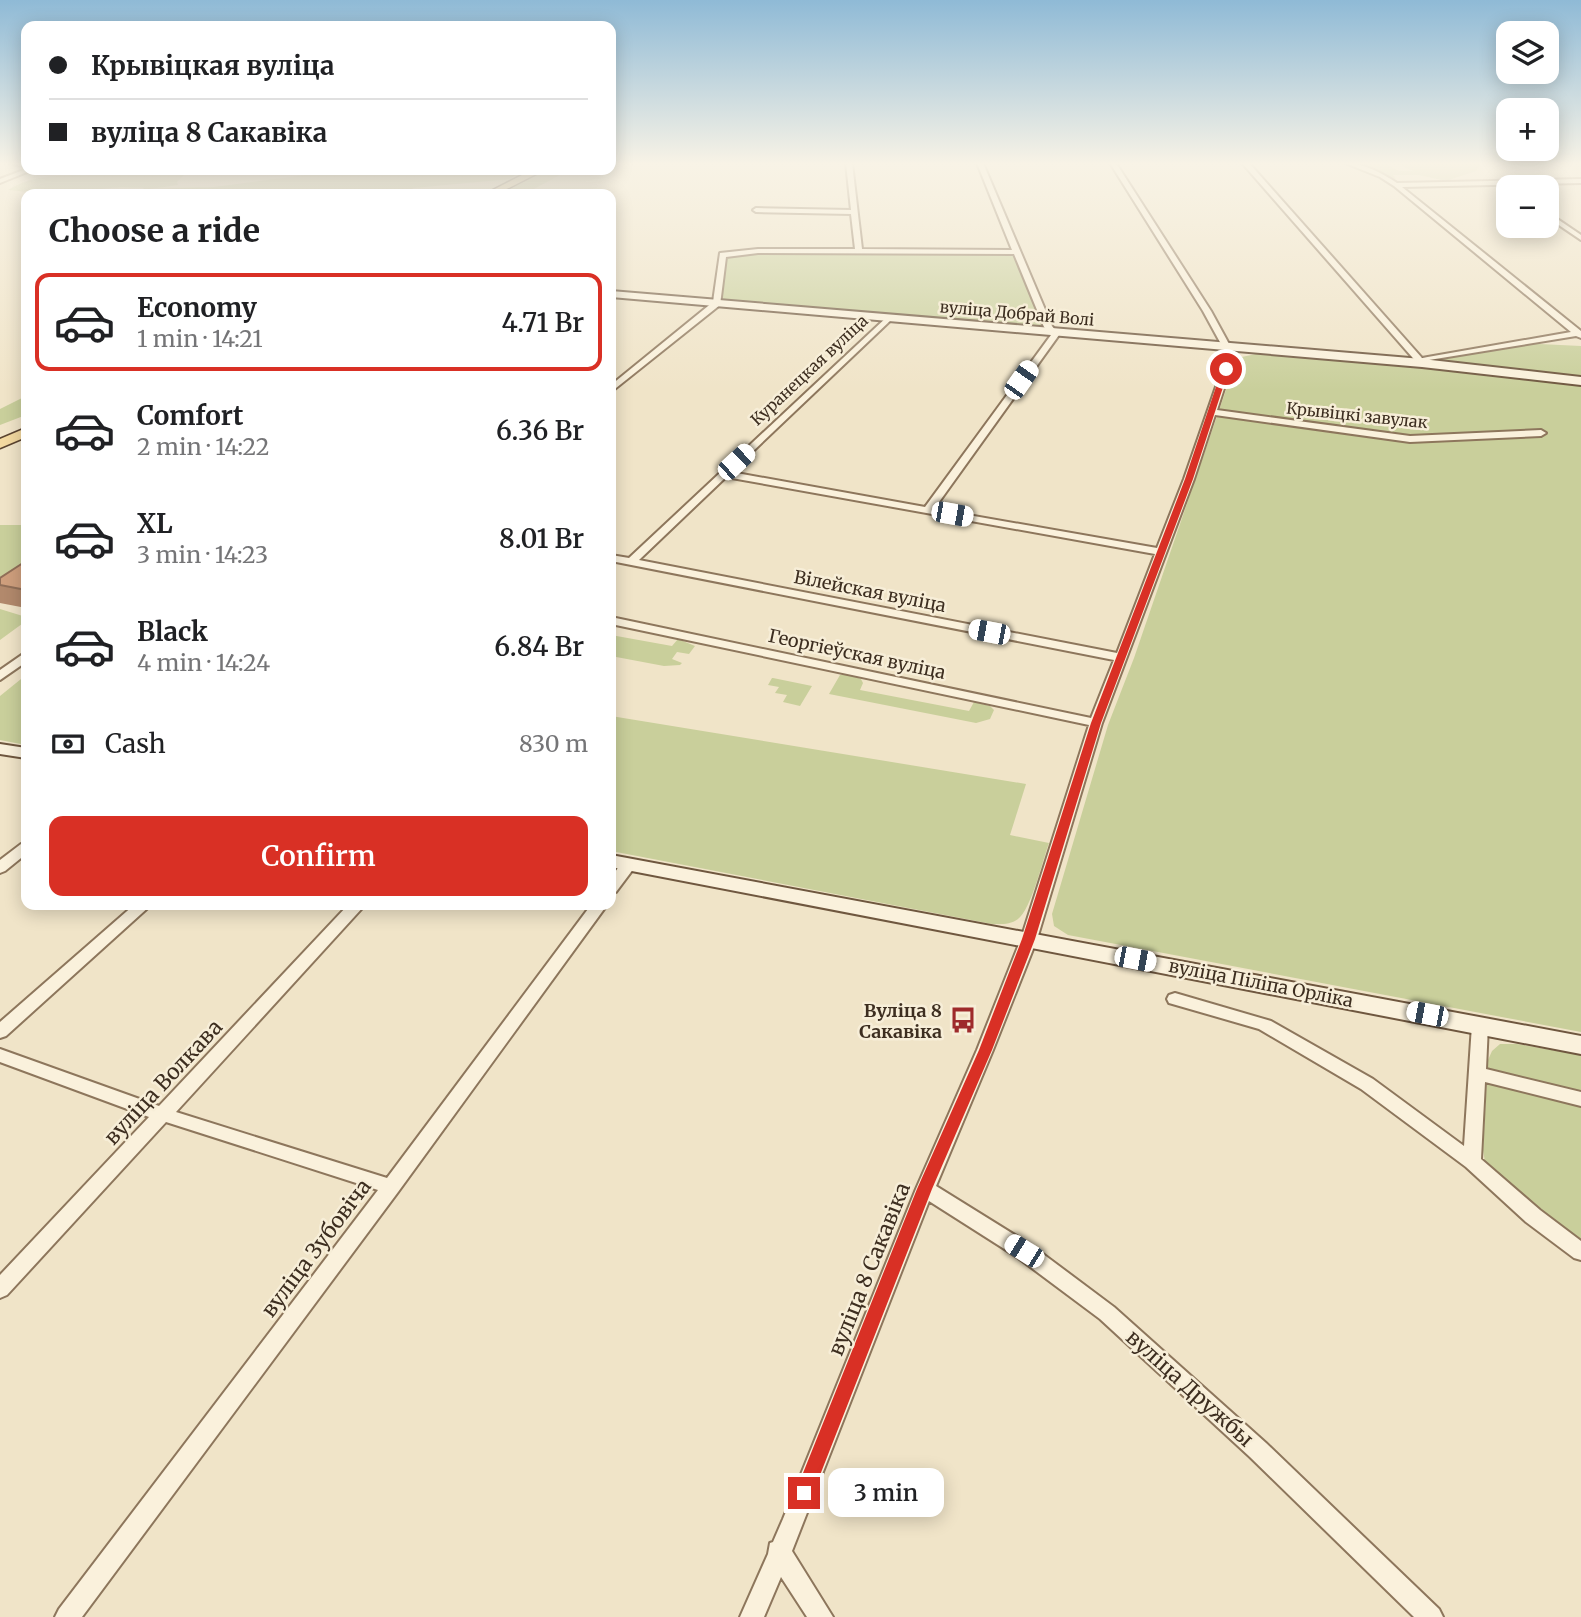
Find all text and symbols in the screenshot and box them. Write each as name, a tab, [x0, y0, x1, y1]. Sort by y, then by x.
map controls	[1496, 21, 1559, 238]
button: layers	[1496, 21, 1559, 84]
text: Крывіцкая вуліца	[91, 49, 335, 82]
button: +	[1496, 98, 1559, 161]
text: вуліца 8 Сакавіка	[91, 116, 327, 149]
button: −	[1496, 175, 1559, 238]
text: Choose a ride	[49, 211, 260, 251]
icon: car	[53, 291, 116, 354]
text: Economy	[137, 291, 257, 324]
street label: вуліца Добрай Волі	[939, 296, 1095, 330]
text: 4.71 Br	[501, 306, 584, 339]
street label: Куранецкая вуліца	[746, 310, 872, 429]
text: 1 min · 14:21	[137, 324, 263, 353]
route start	[1210, 353, 1242, 385]
car	[1001, 357, 1042, 403]
street label: Крывіцкі завулак	[1285, 398, 1429, 432]
icon: car	[53, 399, 116, 462]
text: Comfort	[137, 399, 243, 432]
text: 6.36 Br	[496, 414, 584, 447]
text: 2 min · 14:22	[137, 432, 270, 461]
car	[714, 440, 759, 484]
car	[930, 500, 975, 528]
icon: car	[53, 507, 116, 570]
text: XL	[137, 507, 173, 540]
text: 8.01 Br	[499, 522, 584, 555]
text: 3 min · 14:23	[137, 540, 268, 569]
street label: Вілейская вуліца	[792, 565, 948, 617]
icon: car	[53, 615, 116, 678]
text: Black	[137, 615, 208, 648]
car	[967, 618, 1012, 646]
street label: Георгіеўская вуліца	[766, 624, 948, 684]
text: 6.84 Br	[494, 630, 584, 663]
text: 4 min · 14:24	[137, 648, 270, 677]
icon: cash	[49, 725, 87, 763]
text: Cash	[105, 727, 166, 760]
text: 830 m	[519, 729, 588, 758]
button: Confirm	[49, 816, 588, 896]
car	[1113, 945, 1158, 973]
street label: вуліца Піліпа Орліка	[1167, 954, 1356, 1012]
place label: Вуліца 8 Сакавіка	[859, 999, 942, 1043]
car	[1405, 1000, 1450, 1028]
bus stop icon: Вуліца 8 Сакавіка	[948, 1005, 978, 1035]
street label: вуліца Волкава	[98, 1014, 228, 1150]
street label: вуліца Зубовіча	[255, 1174, 377, 1322]
street label: вуліца 8 Сакавіка	[822, 1179, 916, 1359]
car	[1001, 1231, 1048, 1271]
street label: вуліца Дружбы	[1120, 1324, 1260, 1452]
callout: 3 min	[828, 1468, 944, 1518]
route end	[788, 1477, 820, 1509]
text: 3 min	[854, 1478, 918, 1507]

